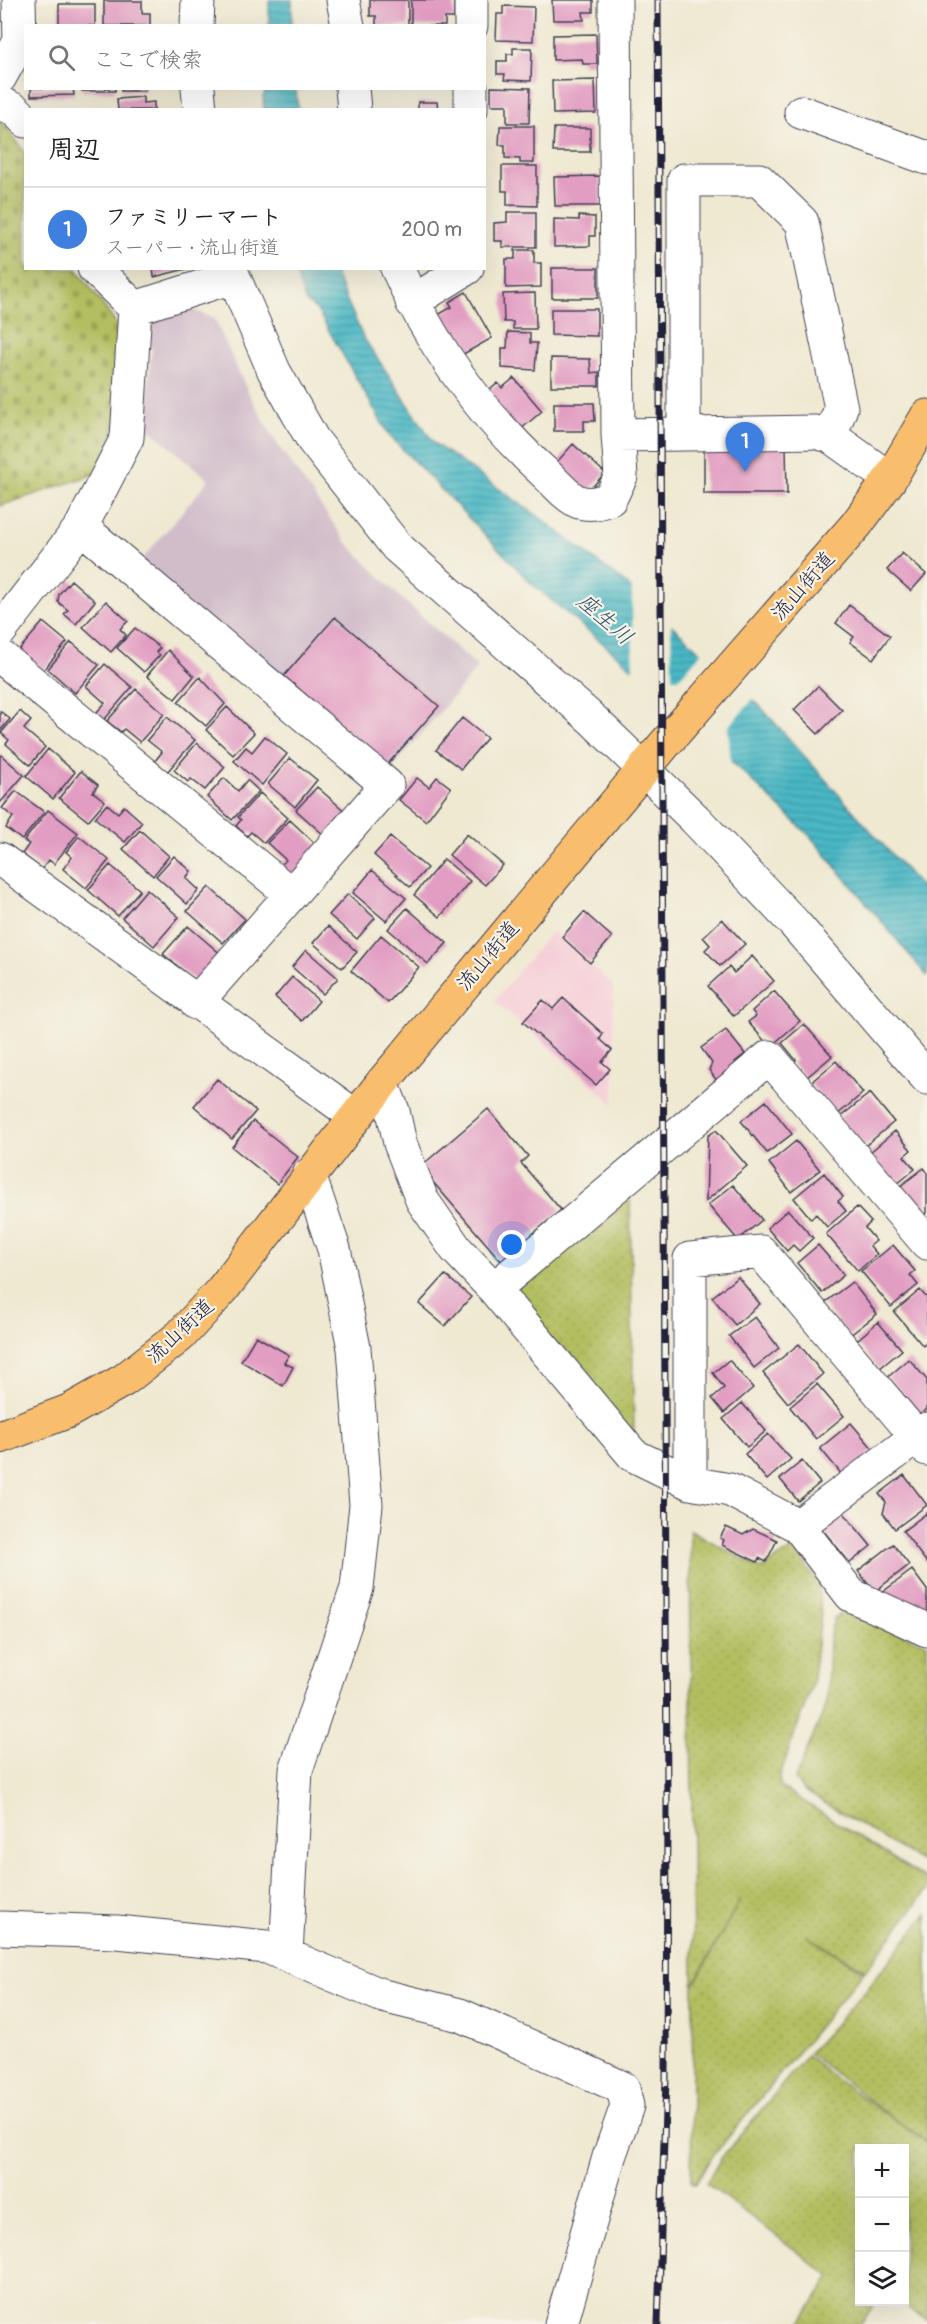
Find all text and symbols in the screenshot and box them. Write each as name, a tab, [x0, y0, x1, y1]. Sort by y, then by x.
search box	[24, 24, 486, 90]
icon: search	[45, 41, 78, 74]
text: ここで検索	[93, 46, 203, 74]
text: 周辺	[48, 134, 100, 166]
text: ファミリーマート	[105, 203, 282, 231]
text: 1	[64, 217, 71, 242]
text: 200 m	[401, 217, 462, 242]
text: スーパー · 流山街道	[105, 235, 279, 260]
pin: 1	[726, 422, 764, 472]
street label: 流山街道	[765, 545, 841, 627]
water label: 座生川	[571, 587, 639, 651]
street label: 流山街道	[451, 915, 525, 997]
your location	[497, 1230, 526, 1259]
street label: 流山街道	[140, 1292, 220, 1370]
map controls	[855, 2144, 909, 2306]
button: +	[855, 2144, 909, 2198]
button: −	[855, 2198, 909, 2252]
button: layers	[855, 2252, 909, 2306]

